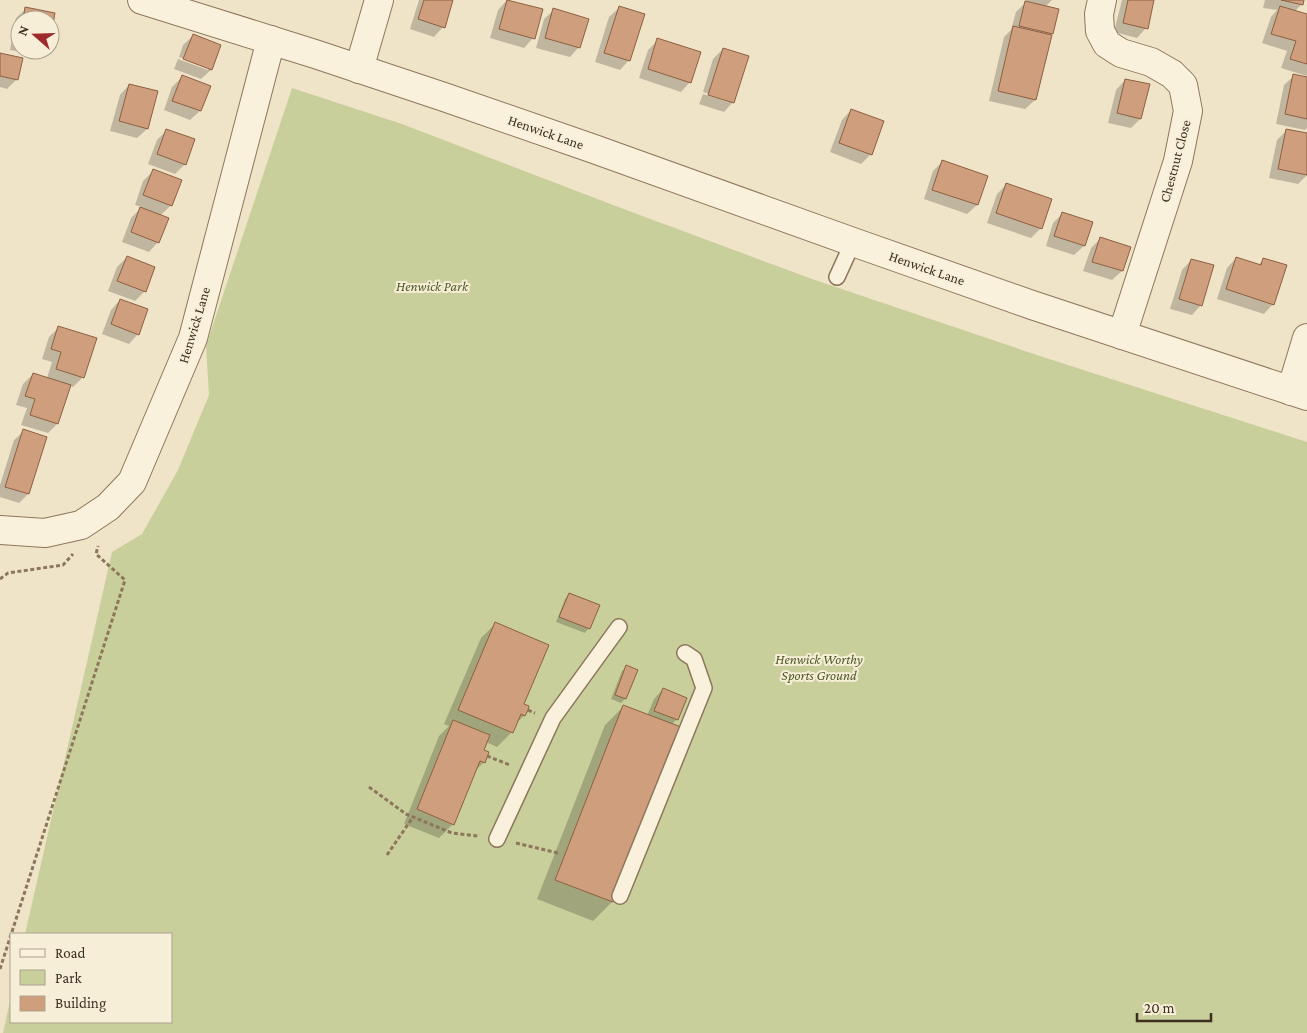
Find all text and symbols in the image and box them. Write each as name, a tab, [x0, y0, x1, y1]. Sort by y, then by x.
north arrow	[10, 10, 60, 60]
text: N	[14, 23, 32, 38]
street label: Henwick Lane	[506, 112, 586, 152]
street label: Chestnut Close	[1156, 118, 1194, 204]
street label: Henwick Lane	[887, 248, 967, 288]
park label: Henwick Park	[396, 278, 469, 294]
street label: Henwick Lane	[175, 285, 213, 365]
park label: Henwick Worthy Sports Ground	[775, 651, 863, 683]
legend	[10, 933, 172, 1023]
text: Road	[55, 945, 86, 961]
text: Park	[55, 970, 82, 986]
scale bar	[1137, 990, 1211, 1022]
text: Building	[55, 995, 106, 1012]
text: 20 m	[1144, 1000, 1175, 1016]

